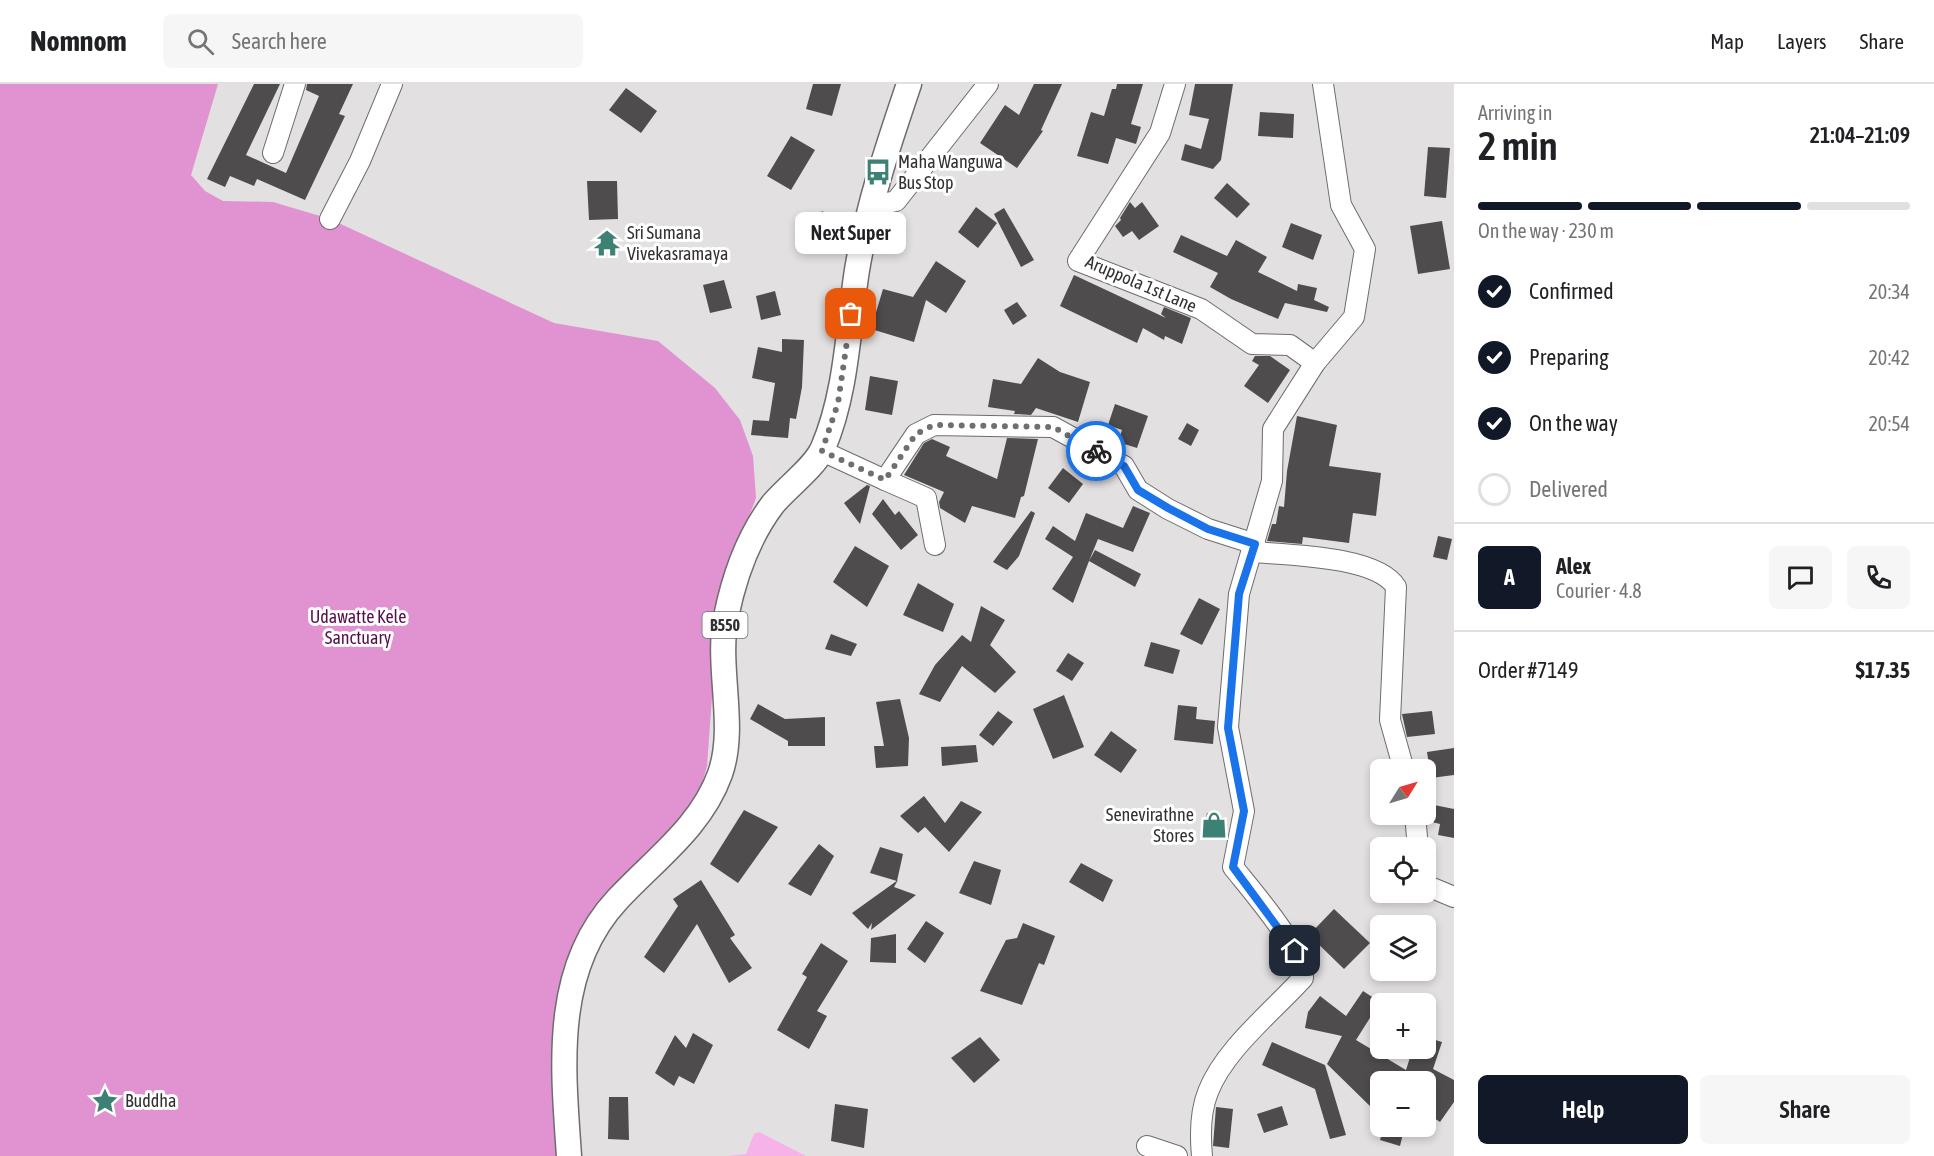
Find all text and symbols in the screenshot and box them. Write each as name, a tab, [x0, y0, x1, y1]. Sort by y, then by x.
search box	[163, 14, 583, 68]
text: Nomnom	[30, 25, 127, 57]
icon: search	[184, 25, 217, 58]
text: Search here	[232, 28, 327, 54]
text: Map	[1710, 29, 1744, 53]
text: Layers	[1777, 29, 1827, 53]
text: Share	[1860, 29, 1904, 53]
text: Arriving in	[1478, 101, 1552, 124]
text: 21:04–21:09	[1810, 122, 1910, 148]
text: 2 min	[1478, 124, 1558, 168]
place label: Maha Wanguwa Bus Stop	[898, 151, 1003, 193]
bus stop icon: Maha Wanguwa Bus Stop	[863, 157, 893, 187]
callout: Next Super	[796, 212, 906, 254]
text: On the way · 230 m	[1478, 219, 1614, 242]
text: Next Super	[811, 221, 890, 244]
place label: Sri Sumana Vivekasramaya	[627, 222, 728, 264]
temple icon: Sri Sumana Vivekasramaya	[592, 228, 622, 258]
street label: Aruppola 1st Lane	[1082, 251, 1200, 316]
icon: check	[1478, 275, 1511, 308]
text: Confirmed	[1529, 278, 1614, 304]
text: 20:34	[1868, 280, 1910, 303]
pin	[825, 288, 876, 339]
icon: bag	[834, 297, 867, 330]
icon: check	[1478, 341, 1511, 374]
text: Preparing	[1529, 344, 1609, 370]
text: 20:42	[1868, 346, 1910, 369]
icon: check	[1478, 407, 1511, 440]
text: On the way	[1529, 410, 1618, 436]
text: 20:54	[1868, 412, 1910, 435]
courier	[1066, 421, 1126, 481]
icon: bike	[1080, 435, 1113, 468]
text: Delivered	[1529, 476, 1608, 502]
button: chat	[1769, 546, 1832, 609]
button: phone	[1847, 546, 1910, 609]
text: Alex	[1556, 553, 1591, 579]
text: A	[1504, 564, 1515, 590]
text: Courier · 4.8	[1556, 579, 1642, 602]
park label: Udawatte Kele Sanctuary	[310, 606, 406, 648]
road number: B550	[702, 612, 748, 638]
text: Order #7149	[1478, 657, 1578, 683]
text: $17.35	[1855, 657, 1910, 683]
north arrow	[1370, 759, 1436, 825]
map controls	[1370, 759, 1436, 1137]
place label: Senevirathne Stores	[1106, 804, 1194, 846]
shop icon: Senevirathne Stores	[1199, 810, 1229, 840]
button: locate	[1370, 837, 1436, 903]
button: layers	[1370, 915, 1436, 981]
pin	[1269, 925, 1320, 976]
icon: home	[1278, 934, 1311, 967]
button: +	[1370, 993, 1436, 1059]
button: −	[1370, 1071, 1436, 1137]
button: Help	[1478, 1075, 1688, 1144]
button: Share	[1700, 1075, 1910, 1144]
place icon: Buddha	[90, 1086, 120, 1116]
place label: Buddha	[125, 1090, 176, 1111]

